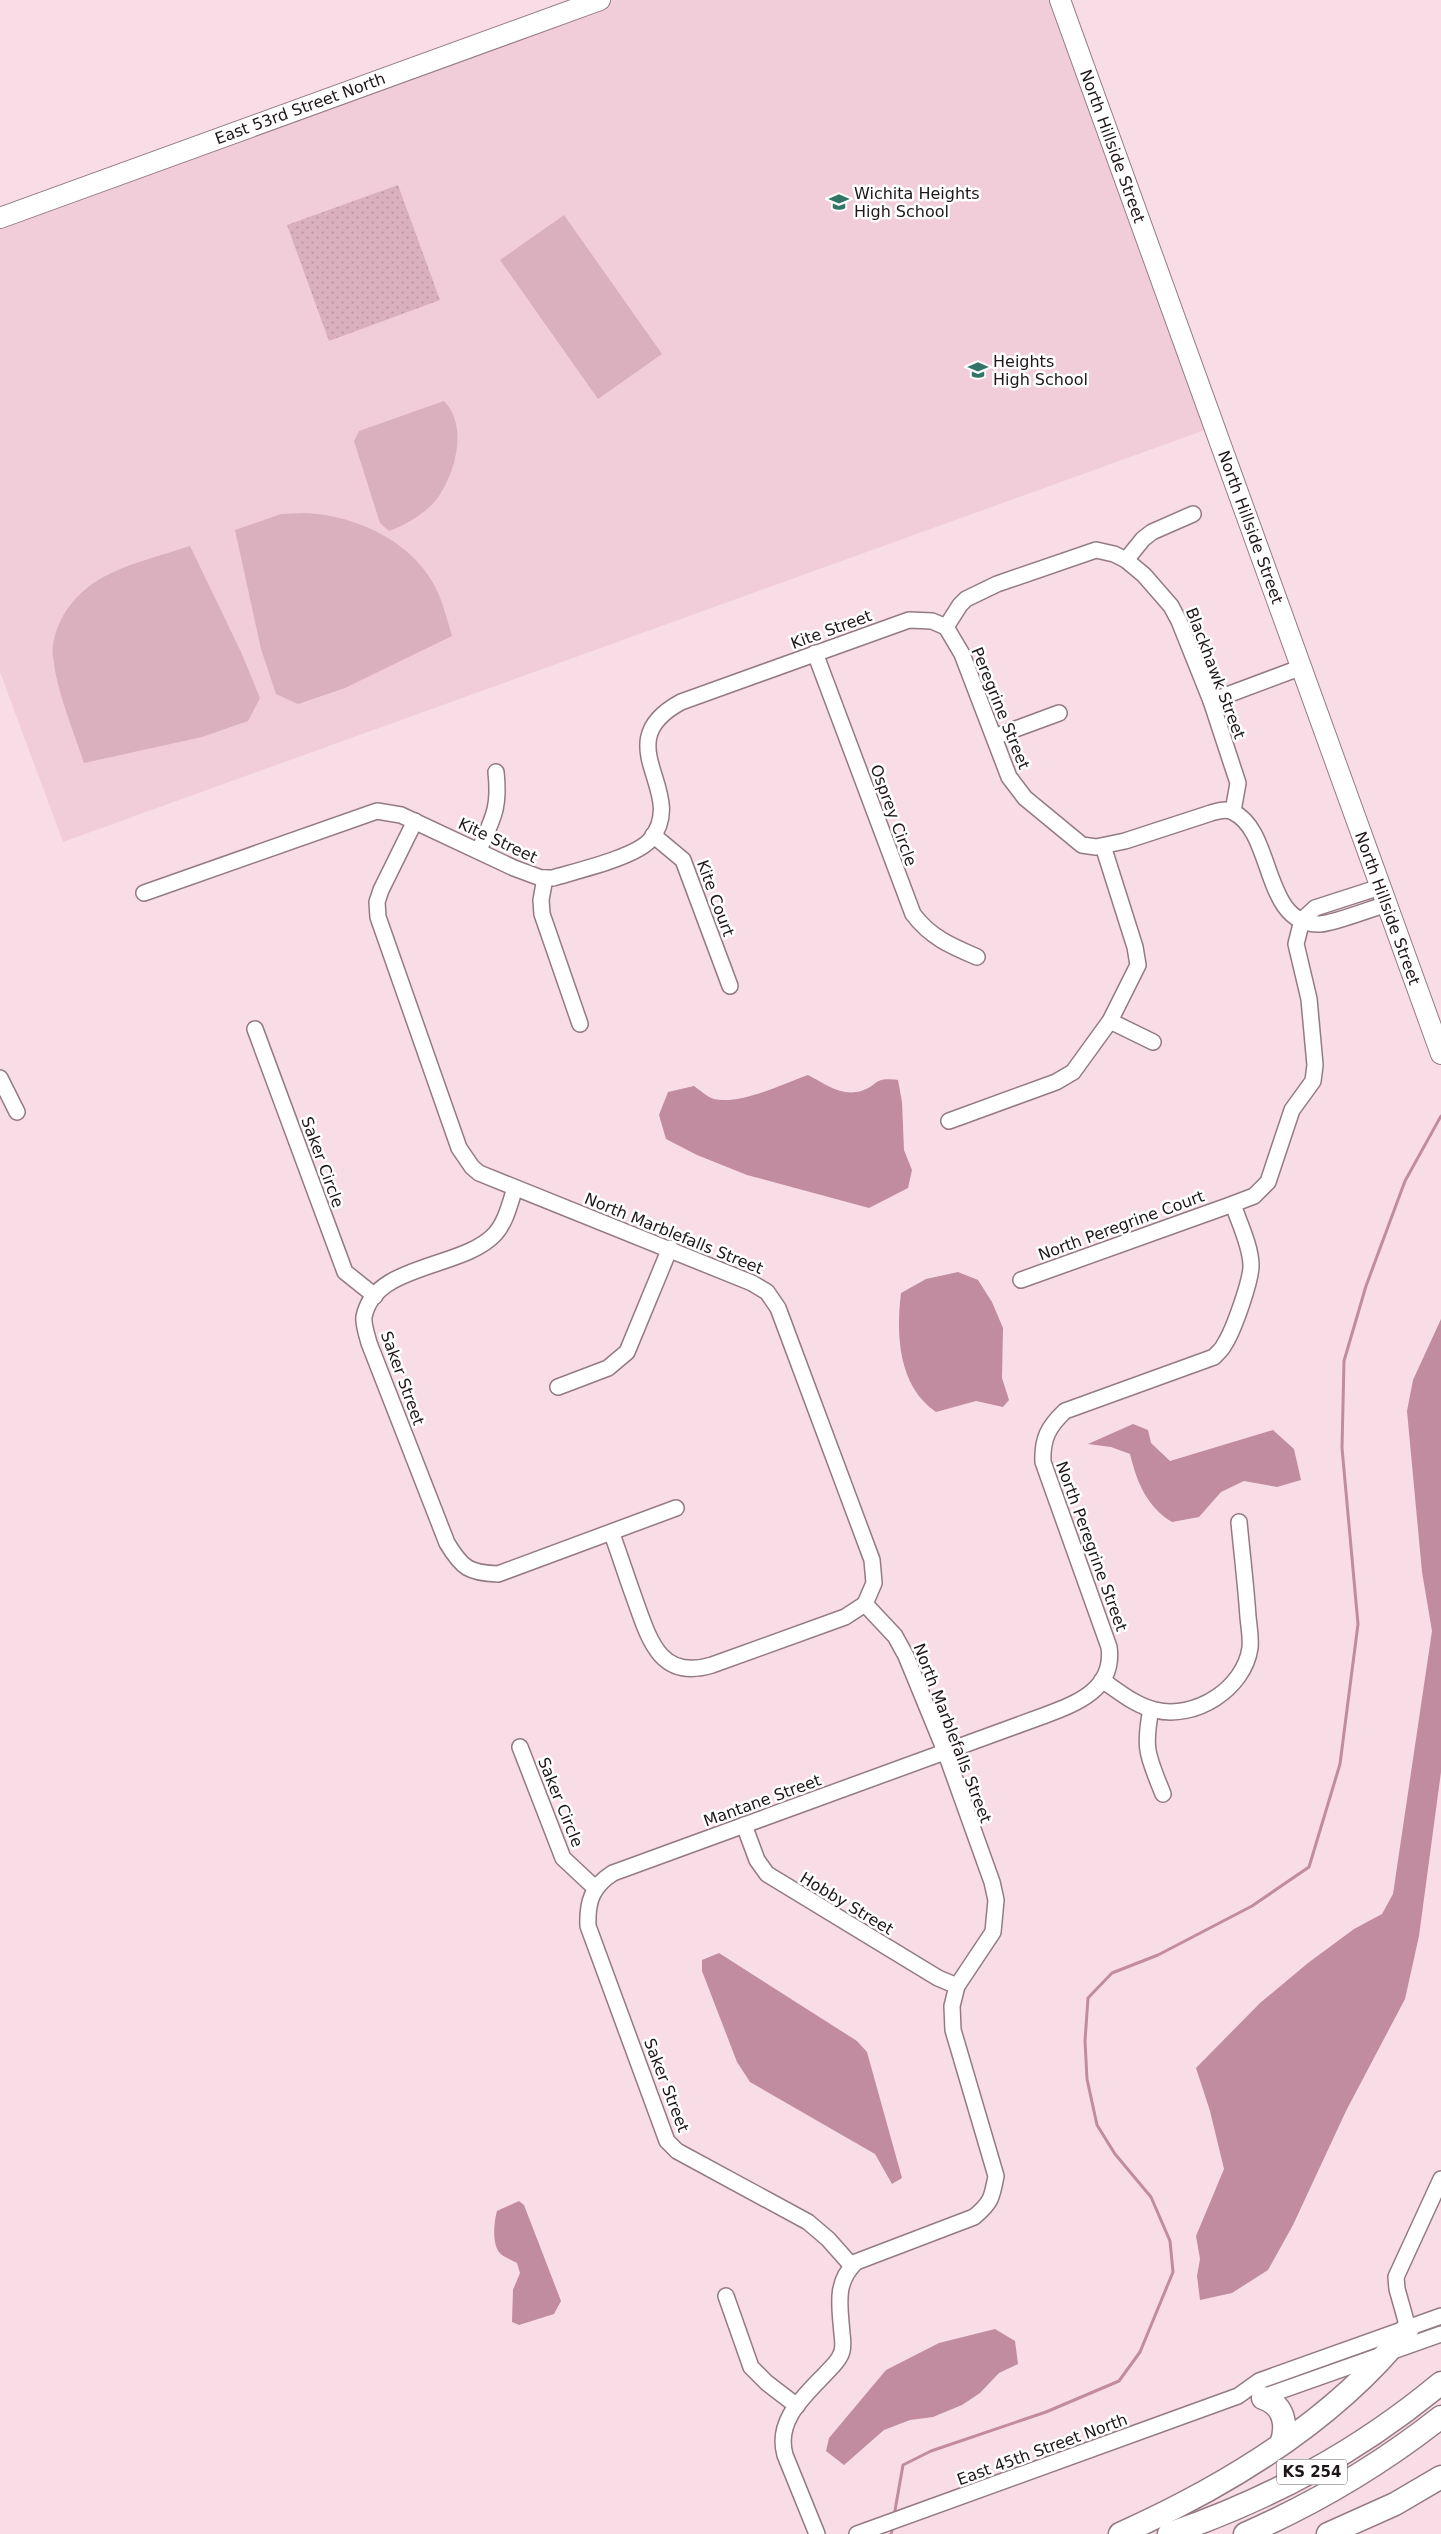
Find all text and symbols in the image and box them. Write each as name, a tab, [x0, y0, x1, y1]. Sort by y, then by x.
street label: North Hillside Street	[1076, 67, 1149, 225]
street label: East 53rd Street North	[212, 69, 388, 148]
place label: Wichita Heights High School	[854, 184, 980, 221]
school or university icon: Wichita Heights High School	[828, 191, 850, 213]
place label: Heights High School	[993, 352, 1088, 389]
school or university icon: Heights High School	[967, 359, 989, 381]
street label: North Hillside Street	[1214, 448, 1287, 606]
street label: Blackhawk Street	[1182, 605, 1249, 742]
street label: Kite Street	[788, 606, 874, 653]
street label: Peregrine Street	[967, 644, 1034, 772]
street label: Osprey Circle	[866, 762, 921, 869]
street label: Kite Street	[455, 814, 540, 867]
street label: North Hillside Street	[1351, 829, 1424, 987]
street label: Kite Court	[693, 857, 738, 939]
street label: Saker Circle	[297, 1114, 348, 1210]
street label: North Peregrine Court	[1036, 1187, 1207, 1264]
street label: North Marblefalls Street	[582, 1189, 766, 1278]
street label: Saker Street	[377, 1329, 428, 1428]
street label: North Peregrine Street	[1052, 1458, 1131, 1634]
street label: North Marblefalls Street	[909, 1641, 996, 1826]
street label: Saker Circle	[534, 1755, 587, 1850]
street label: Mantane Street	[701, 1770, 823, 1831]
street label: Hobby Street	[797, 1868, 897, 1939]
street label: Saker Street	[640, 2036, 693, 2135]
street label: East 45th Street North	[954, 2410, 1130, 2489]
road number: KS 254	[1277, 2460, 1347, 2484]

